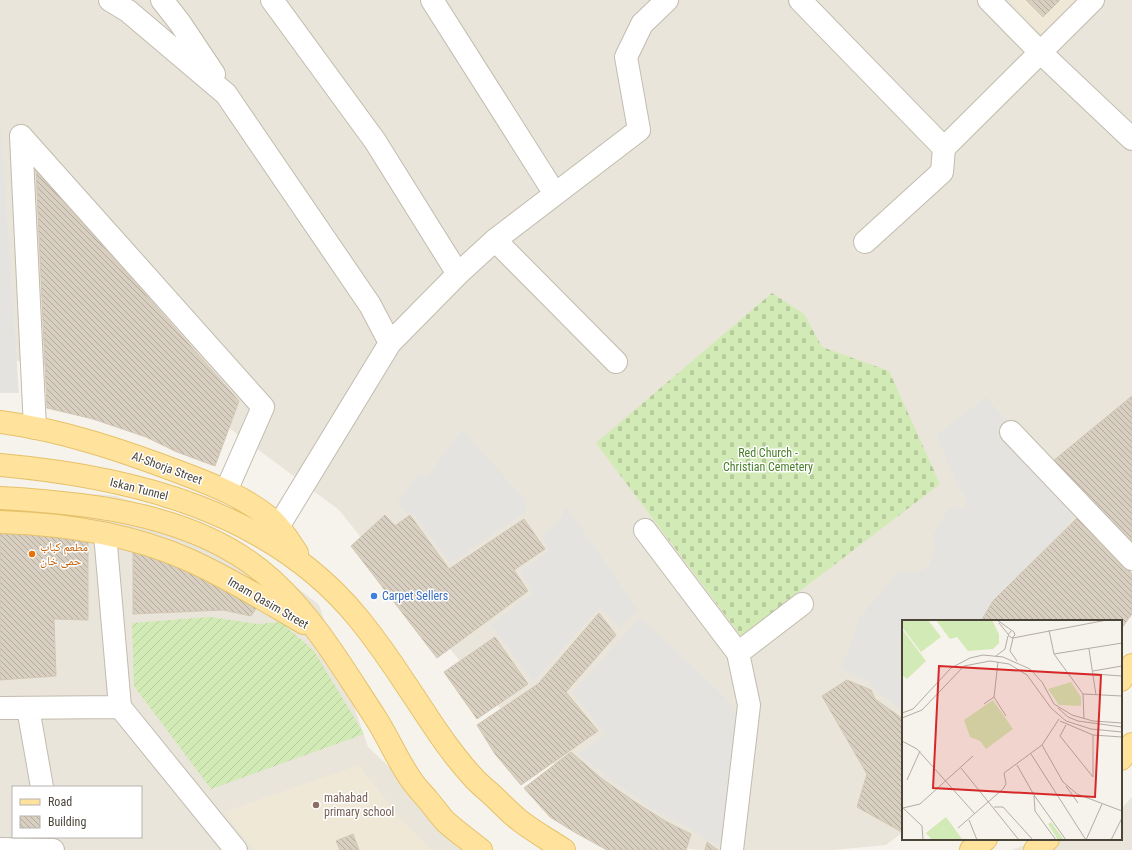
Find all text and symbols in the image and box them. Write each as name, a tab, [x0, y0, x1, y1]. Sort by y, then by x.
park label: Red Church - Christian Cemetery	[723, 446, 813, 474]
street label: Al-Shorja Street	[130, 449, 204, 487]
street label: Iskan Tunnel	[108, 475, 170, 503]
place label: مطعم كباب حمى خان	[40, 540, 88, 568]
marker: مطعم كباب حمى خان	[27, 549, 37, 559]
street label: Imam Qasim Street	[225, 574, 311, 632]
place label: Carpet Sellers	[382, 589, 448, 603]
marker: Carpet Sellers	[369, 591, 379, 601]
inset map	[902, 620, 1122, 840]
legend	[12, 786, 142, 838]
place label: mahabad primary school	[324, 791, 394, 819]
text: Road	[48, 795, 72, 809]
marker: mahabad primary school	[311, 800, 321, 810]
text: Building	[48, 815, 86, 829]

